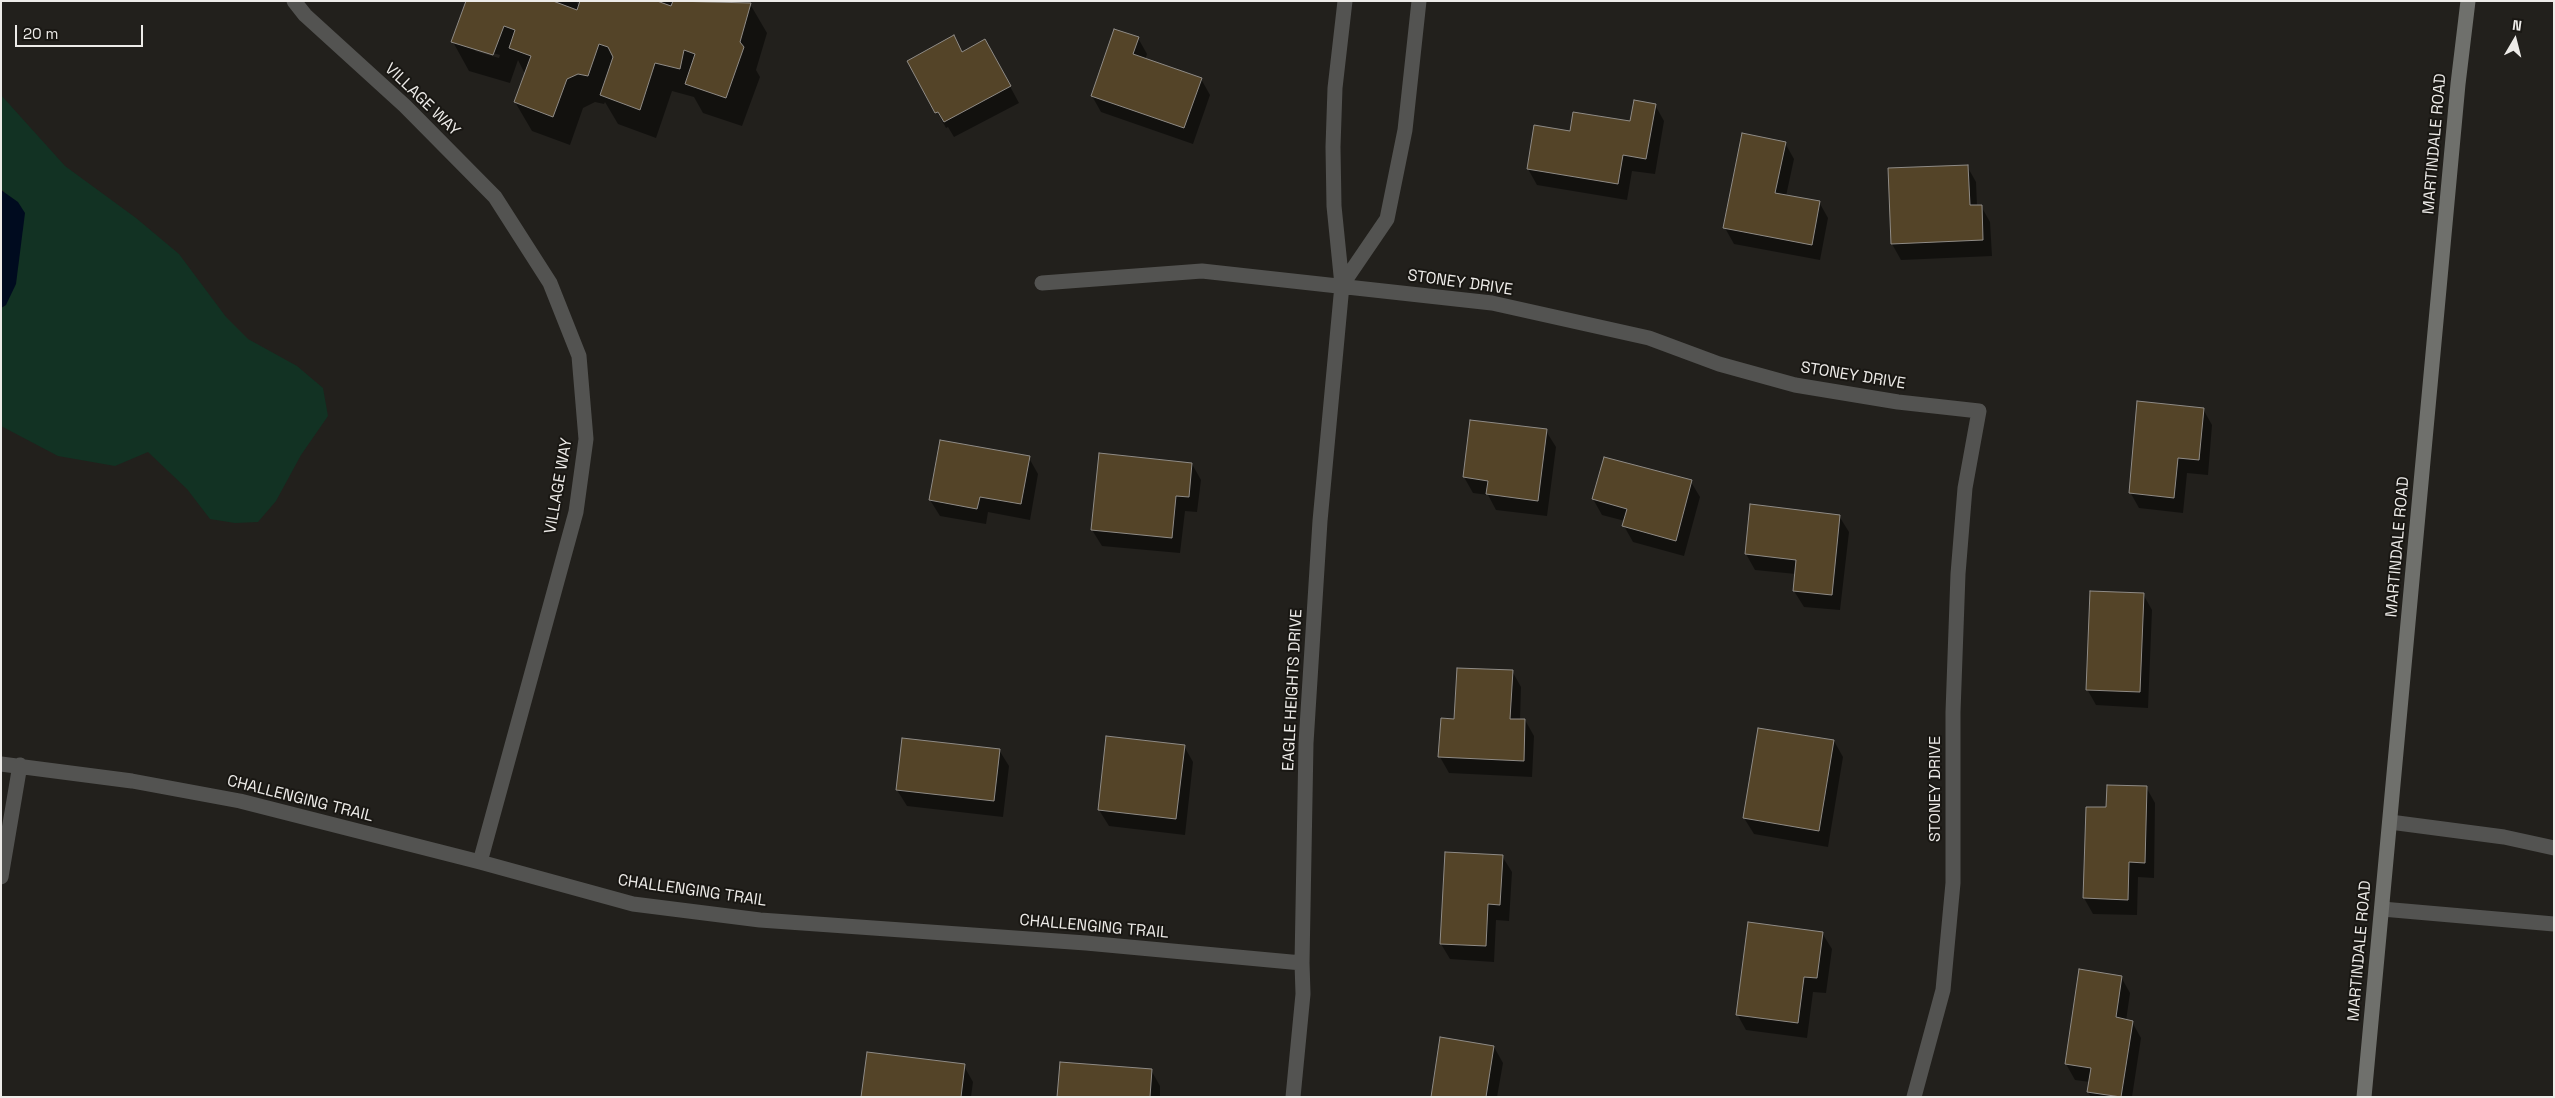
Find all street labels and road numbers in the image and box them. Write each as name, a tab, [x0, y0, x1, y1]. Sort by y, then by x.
street label: VILLAGE WAY	[380, 59, 464, 141]
street label: MARTINDALE ROAD	[2419, 73, 2451, 215]
street label: STONEY DRIVE	[1406, 266, 1514, 300]
street label: STONEY DRIVE	[1799, 358, 1907, 394]
street label: VILLAGE WAY	[541, 437, 577, 535]
street label: MARTINDALE ROAD	[2382, 476, 2414, 618]
street label: EAGLE HEIGHTS DRIVE	[1279, 608, 1307, 772]
street label: STONEY DRIVE	[1926, 736, 1946, 842]
street label: CHALLENGING TRAIL	[225, 772, 375, 826]
street label: CHALLENGING TRAIL	[616, 871, 768, 911]
street label: MARTINDALE ROAD	[2344, 880, 2376, 1022]
street label: CHALLENGING TRAIL	[1018, 911, 1170, 943]

